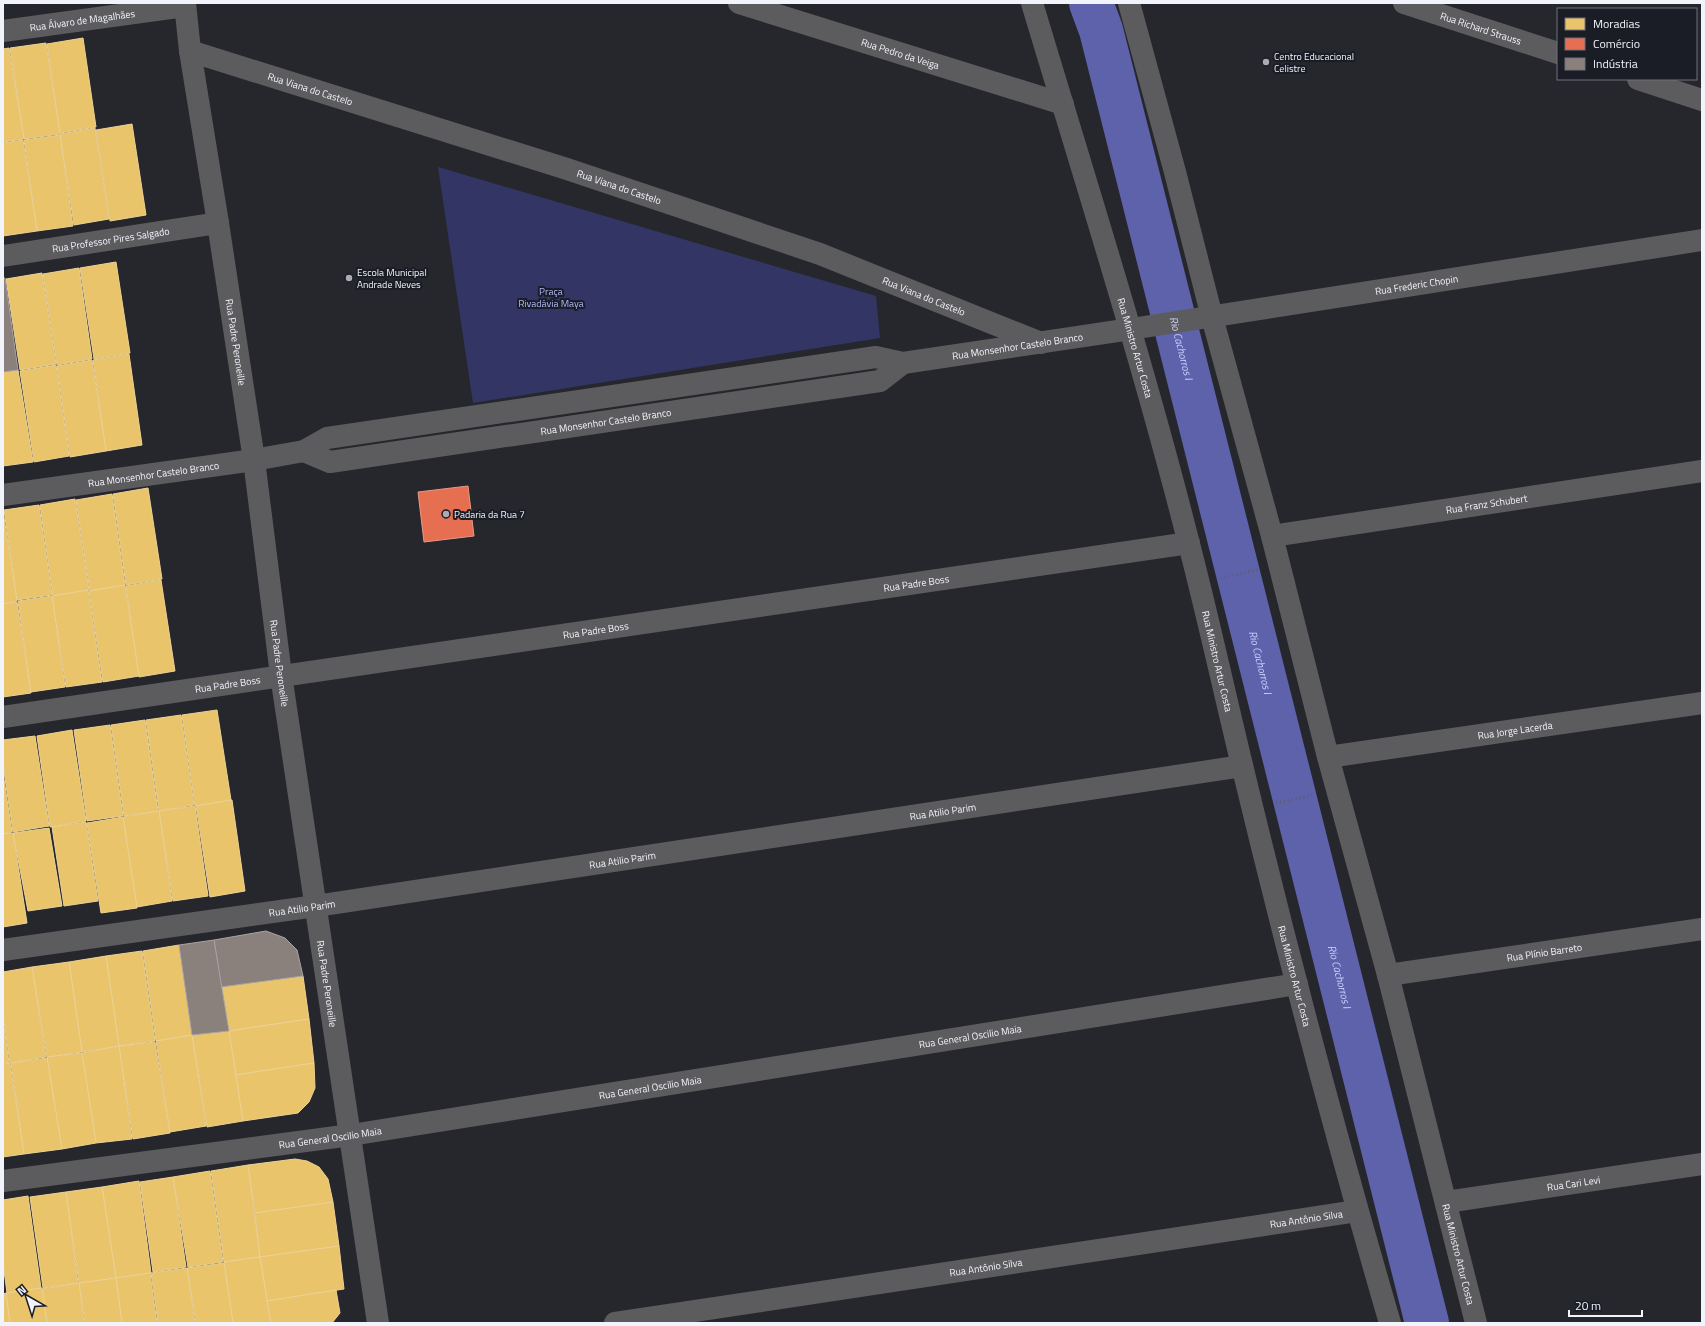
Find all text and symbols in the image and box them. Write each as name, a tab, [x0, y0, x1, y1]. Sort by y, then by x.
street label: Rua Álvaro de Magalhães	[29, 5, 136, 35]
street label: Rua Richard Strauss	[1438, 8, 1524, 48]
legend	[1557, 8, 1697, 80]
text: Moradias	[1593, 14, 1641, 33]
street label: Rua Pedro da Veiga	[859, 34, 941, 73]
text: Comércio	[1593, 34, 1640, 53]
place label: Centro Educacional Celistre	[1274, 49, 1354, 76]
text: Indústria	[1593, 54, 1638, 73]
marker: Centro Educacional Celistre	[1261, 57, 1271, 67]
street label: Rua Viana do Castelo	[266, 68, 355, 109]
street label: Rua Viana do Castelo	[575, 165, 663, 208]
street label: Rua Professor Pires Salgado	[51, 223, 171, 256]
place label: Escola Municipal Andrade Neves	[357, 265, 427, 292]
street label: Rua Frederic Chopin	[1374, 271, 1459, 298]
street label: Rua Viana do Castelo	[880, 272, 968, 319]
marker: Escola Municipal Andrade Neves	[344, 273, 354, 283]
park label: Praça Rivadávia Maya	[518, 284, 584, 311]
street label: Rua Ministro Artur Costa	[1114, 296, 1157, 400]
street label: Rua Padre Peroneille	[222, 298, 250, 386]
water label: Rio Cachorros I	[1166, 315, 1197, 383]
street label: Rua Monsenhor Castelo Branco	[951, 329, 1084, 363]
street label: Rua Monsenhor Castelo Branco	[539, 404, 672, 438]
street label: Rua Monsenhor Castelo Branco	[87, 457, 220, 491]
street label: Rua Franz Schubert	[1445, 490, 1529, 517]
place label: Padaria da Rua 7	[454, 507, 525, 522]
marker: Padaria da Rua 7	[441, 509, 451, 519]
street label: Rua Padre Boss	[882, 571, 950, 595]
street label: Rua Ministro Artur Costa	[1198, 609, 1237, 713]
street label: Rua Padre Boss	[562, 618, 630, 642]
street label: Rua Padre Peroneille	[267, 619, 293, 708]
water label: Rio Cachorros I	[1245, 629, 1276, 697]
street label: Rua Padre Boss	[194, 672, 262, 696]
street label: Rua Jorge Lacerda	[1477, 717, 1553, 743]
street label: Rua Atilio Parim	[908, 799, 977, 824]
street label: Rua Atilio Parim	[588, 847, 657, 872]
street label: Rua Atilio Parim	[268, 896, 336, 920]
street label: Rua Ministro Artur Costa	[1274, 924, 1315, 1028]
street label: Rua Padre Peroneille	[313, 939, 341, 1028]
street label: Rua Plínio Barreto	[1506, 939, 1583, 965]
water label: Rio Cachorros I	[1324, 943, 1356, 1011]
street label: Rua General Oscilio Maia	[918, 1021, 1023, 1052]
street label: Rua General Oscilio Maia	[598, 1072, 703, 1103]
street label: Rua General Oscilio Maia	[278, 1123, 383, 1152]
street label: Rua Cari Levi	[1546, 1172, 1601, 1194]
street label: Rua Ministro Artur Costa	[1439, 1202, 1479, 1306]
street label: Rua Antônio Silva	[1269, 1206, 1344, 1232]
street label: Rua Antônio Silva	[948, 1254, 1023, 1280]
north arrow	[8, 1278, 48, 1318]
text: N	[14, 1282, 30, 1299]
scale bar	[1569, 1292, 1642, 1318]
text: 20 m	[1575, 1296, 1601, 1315]

